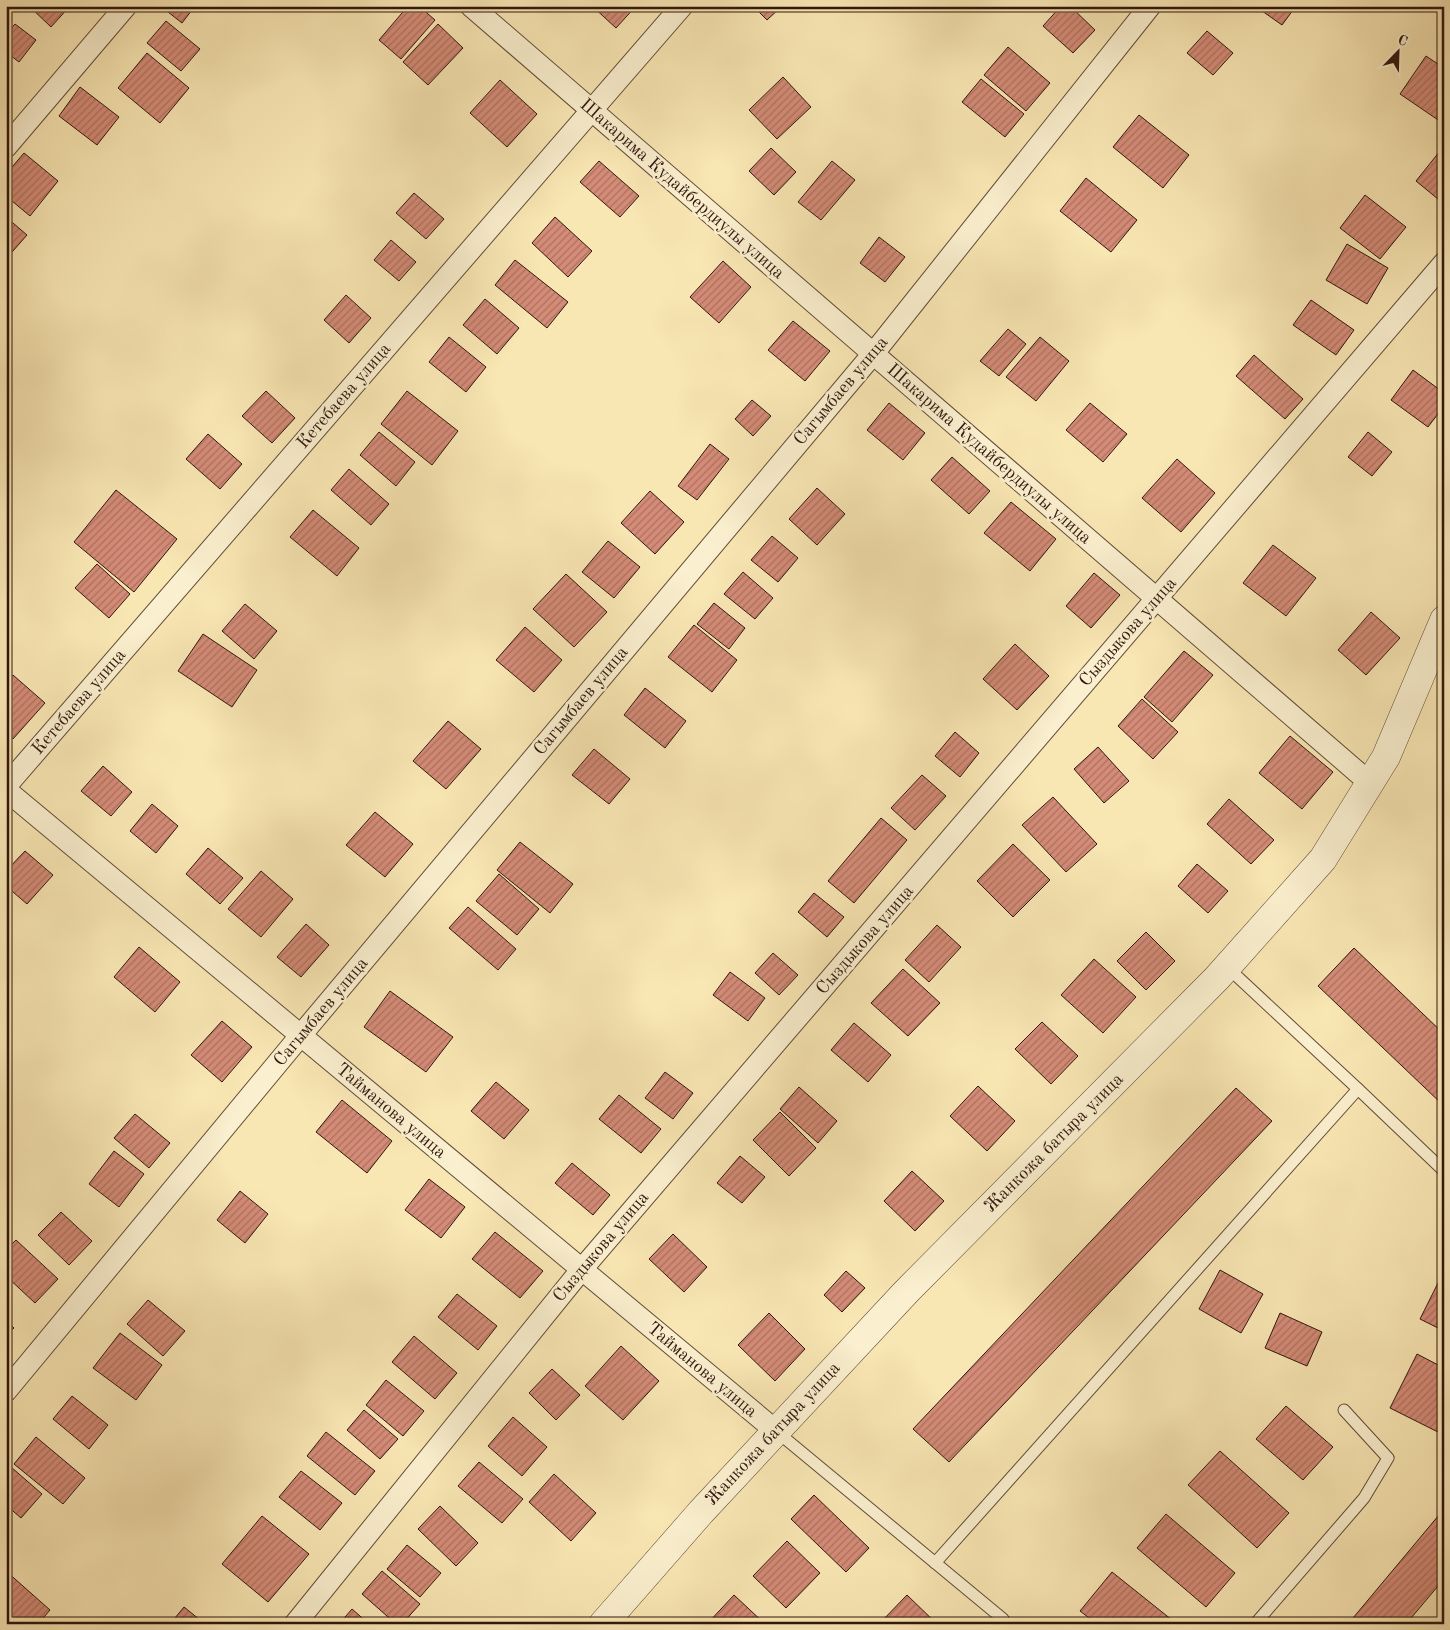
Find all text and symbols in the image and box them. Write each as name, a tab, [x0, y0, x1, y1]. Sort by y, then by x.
north arrow	[1372, 28, 1422, 78]
text: С	[1396, 33, 1410, 49]
street label: Шакарима Кудайбердиулы улица	[576, 96, 788, 283]
street label: Сагымбаев улица	[790, 333, 892, 449]
street label: Кетебаева улица	[294, 340, 394, 452]
street label: Шакарима Кудайбердиулы улица	[883, 361, 1095, 548]
street label: Сыздыкова улица	[1076, 574, 1180, 690]
street label: Сагымбаев улица	[530, 643, 632, 759]
street label: Кетебаева улица	[29, 646, 129, 758]
street label: Сыздыкова улица	[813, 882, 917, 998]
street label: Сагымбаев улица	[270, 954, 372, 1070]
street label: Тайманова улица	[333, 1060, 449, 1162]
street label: Жанкожа батыра улица	[981, 1070, 1127, 1216]
street label: Сыздыкова улица	[550, 1188, 652, 1306]
street label: Тайманова улица	[644, 1319, 760, 1421]
street label: Жанкожа батыра улица	[702, 1359, 844, 1509]

